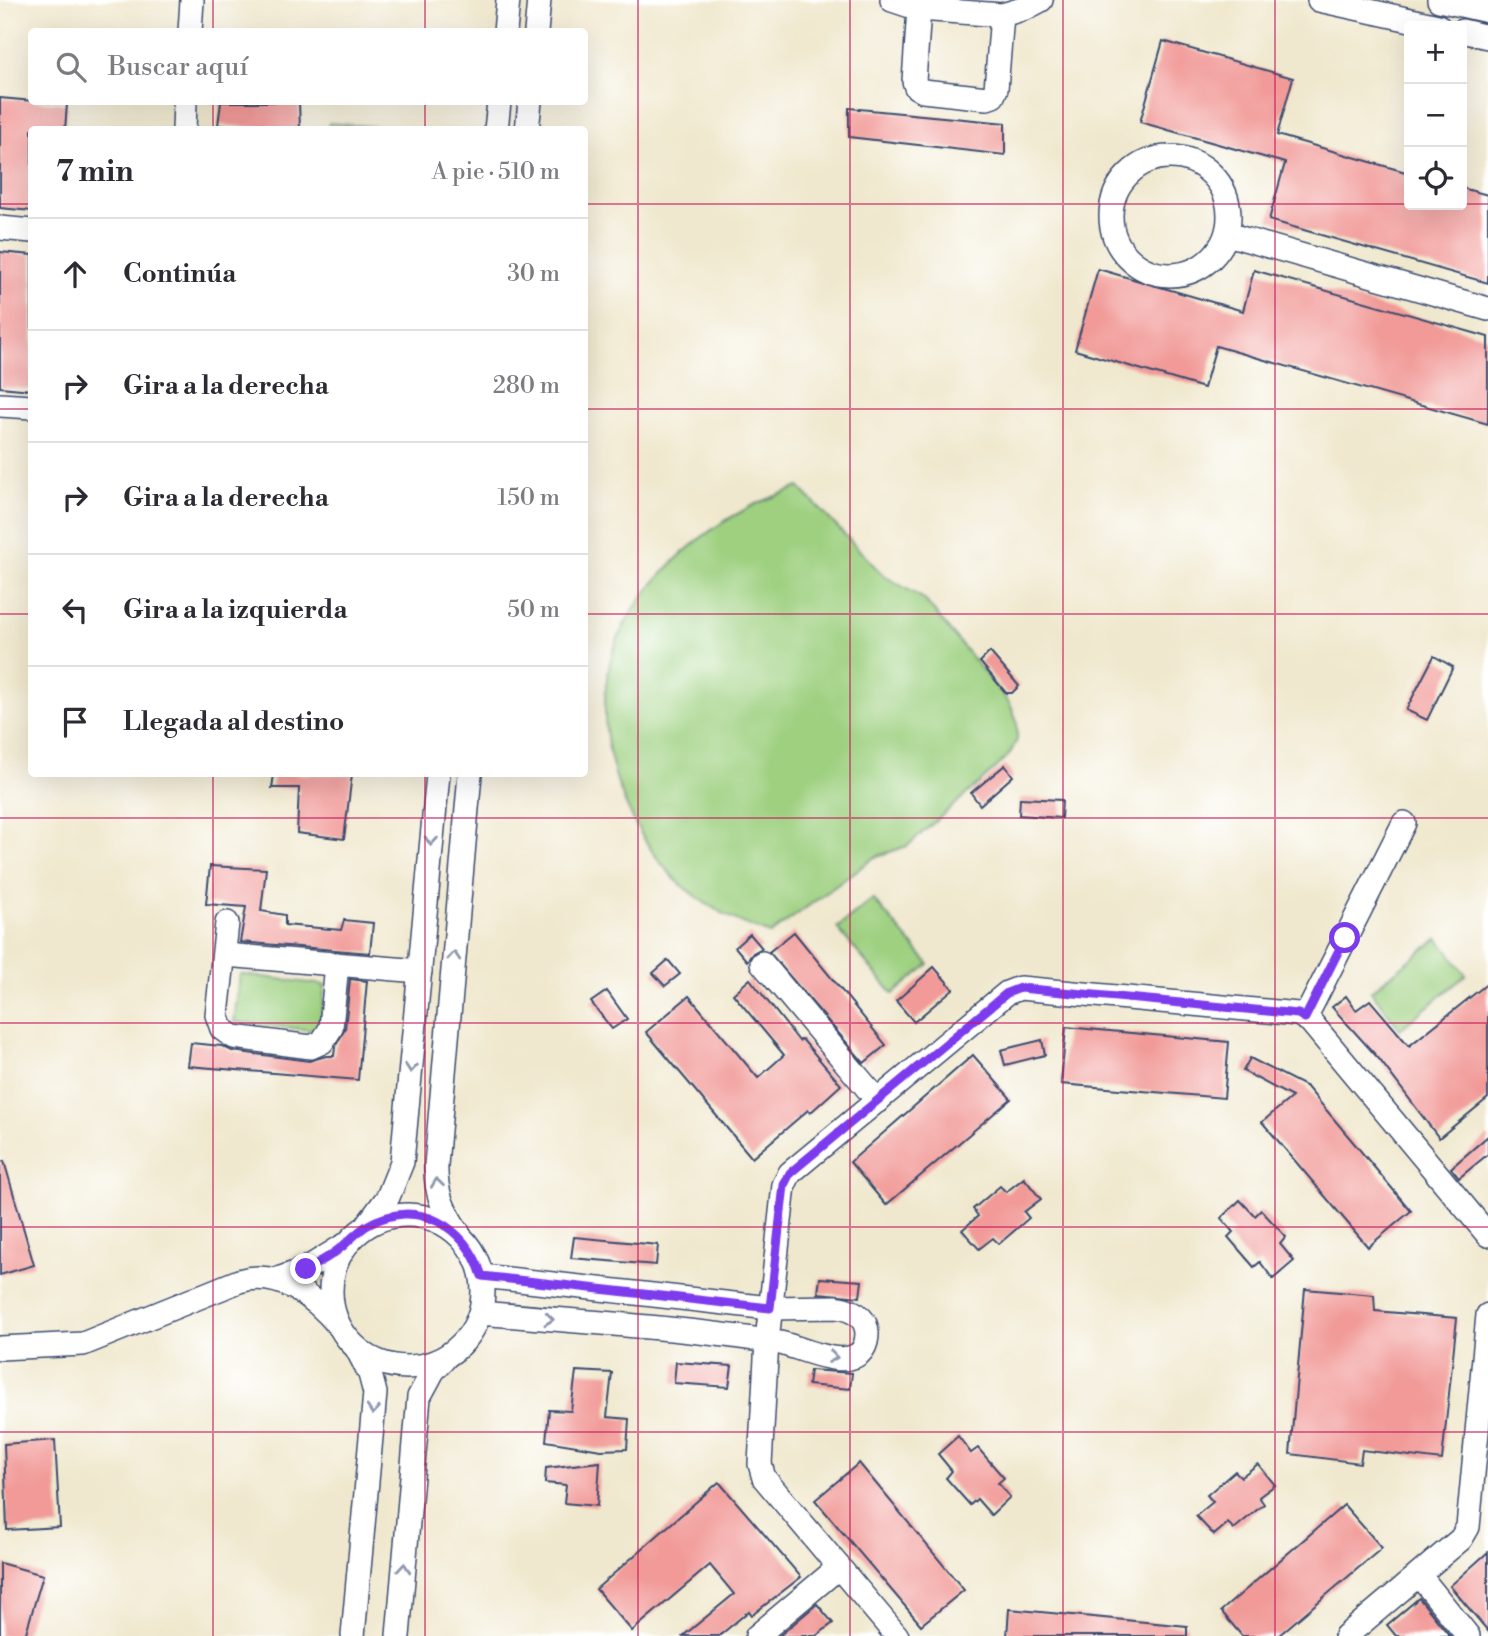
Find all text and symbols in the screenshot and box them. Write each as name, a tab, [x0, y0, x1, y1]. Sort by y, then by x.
map controls	[1404, 21, 1467, 210]
button: +	[1404, 21, 1467, 84]
search box	[28, 28, 588, 105]
icon: search	[52, 48, 90, 86]
text: Buscar aquí	[108, 51, 248, 83]
button: −	[1404, 84, 1467, 147]
button: locate	[1404, 147, 1467, 210]
text: 7 min	[56, 153, 134, 191]
text: A pie · 510 m	[432, 158, 560, 186]
icon: ahead	[56, 255, 94, 293]
text: Continúa	[123, 258, 236, 290]
text: 30 m	[507, 260, 560, 288]
icon: right	[56, 367, 94, 405]
text: Gira a la derecha	[123, 370, 329, 402]
text: 280 m	[493, 372, 560, 400]
icon: right	[56, 479, 94, 517]
text: Gira a la derecha	[123, 482, 329, 514]
text: 150 m	[497, 484, 560, 512]
icon: left	[56, 591, 94, 629]
text: Gira a la izquierda	[123, 594, 347, 626]
text: 50 m	[507, 596, 560, 624]
icon: arrive	[56, 703, 94, 741]
text: Llegada al destino	[123, 706, 344, 738]
one-way arrow	[424, 836, 439, 847]
route start	[1329, 922, 1360, 953]
one-way arrow	[446, 950, 461, 961]
one-way arrow	[404, 1063, 419, 1074]
one-way arrow	[430, 1177, 445, 1189]
route end	[290, 1253, 321, 1284]
one-way arrow	[543, 1312, 554, 1327]
one-way arrow	[827, 1350, 839, 1365]
one-way arrow	[366, 1405, 381, 1416]
one-way arrow	[396, 1562, 411, 1573]

